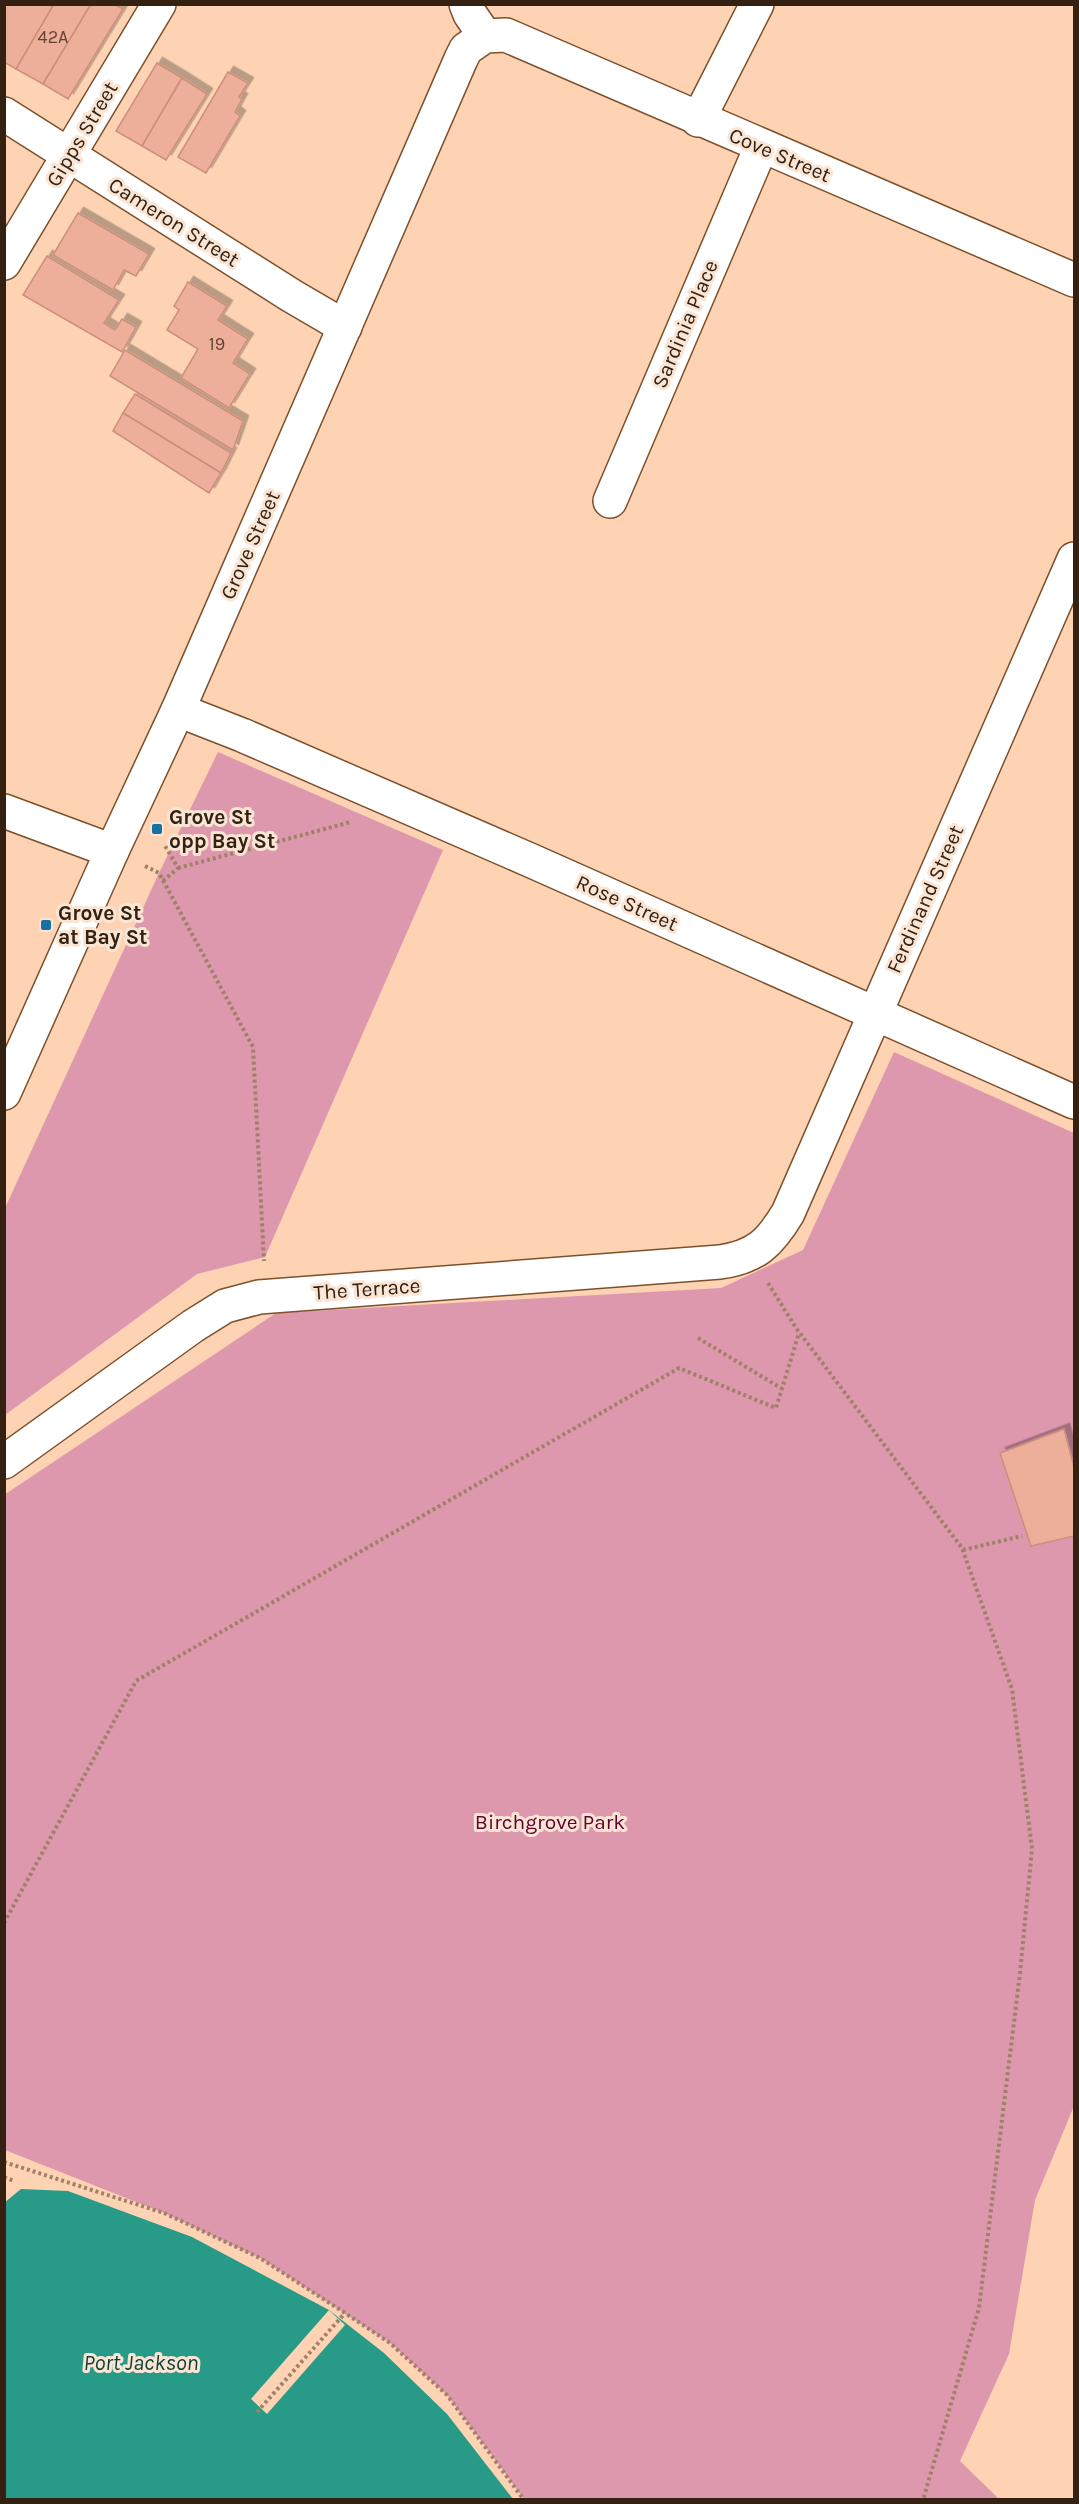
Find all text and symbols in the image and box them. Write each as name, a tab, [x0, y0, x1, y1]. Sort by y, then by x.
house number: 42A	[38, 26, 68, 48]
street label: Gipps Street	[41, 77, 123, 191]
street label: Cove Street	[725, 123, 835, 187]
street label: Cameron Street	[104, 172, 244, 272]
street label: Sardinia Place	[647, 256, 723, 392]
house number: 19	[209, 333, 225, 355]
street label: Grove Street	[215, 487, 285, 603]
place label: Grove St opp Bay St	[169, 805, 275, 853]
street label: Ferdinand Street	[882, 821, 968, 977]
marker: Grove St opp Bay St	[150, 822, 164, 836]
street label: Rose Street	[572, 870, 682, 936]
place label: Grove St at Bay St	[58, 901, 147, 949]
marker: Grove St at Bay St	[39, 918, 53, 932]
street label: The Terrace	[313, 1273, 421, 1305]
park label: Birchgrove Park	[475, 1810, 625, 1834]
water label: Port Jackson	[83, 2350, 199, 2376]

